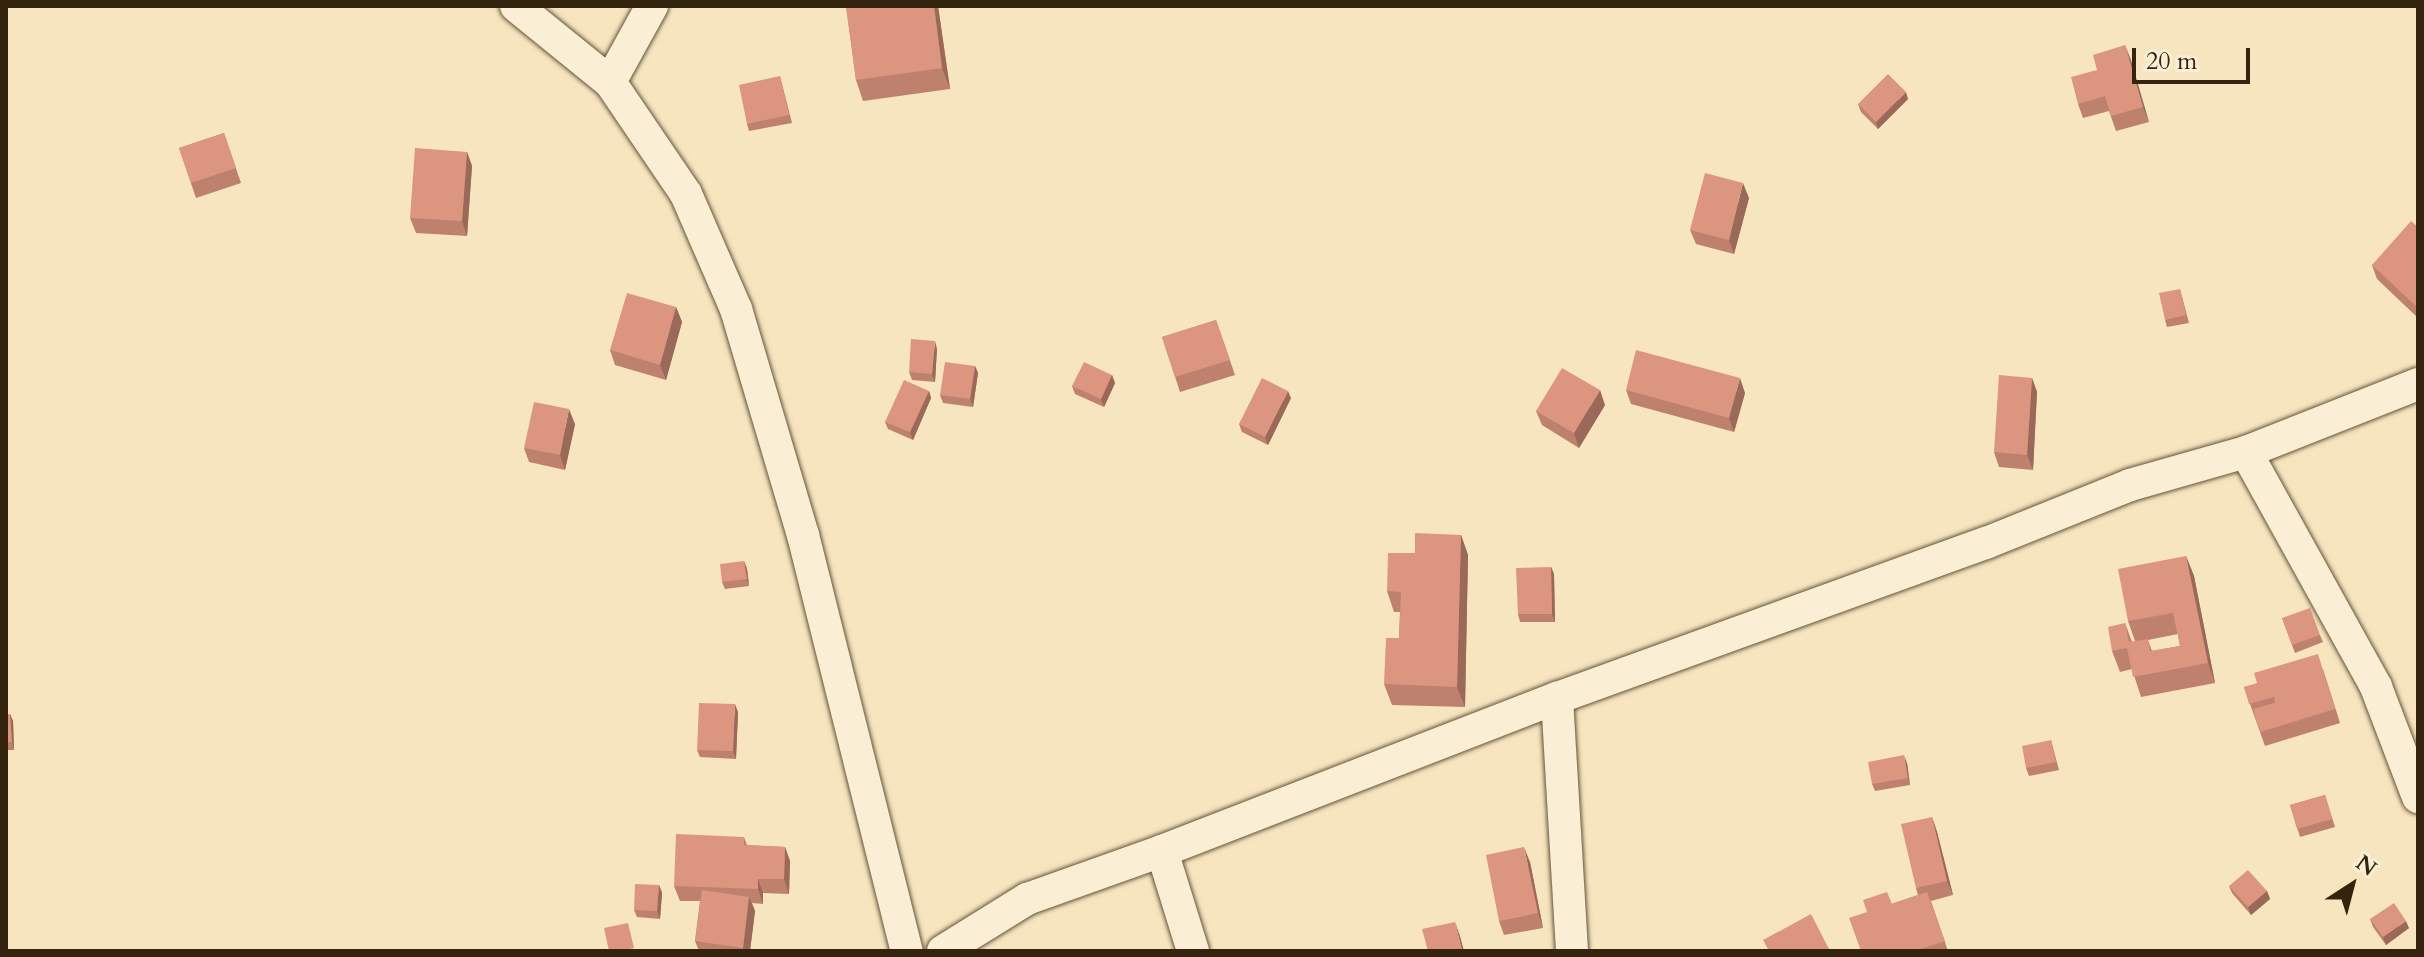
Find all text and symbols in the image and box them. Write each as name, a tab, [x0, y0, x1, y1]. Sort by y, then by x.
scale bar	[2136, 32, 2254, 82]
text: 20 m	[2146, 45, 2197, 78]
north arrow	[2312, 845, 2392, 925]
text: N	[2350, 848, 2383, 883]

